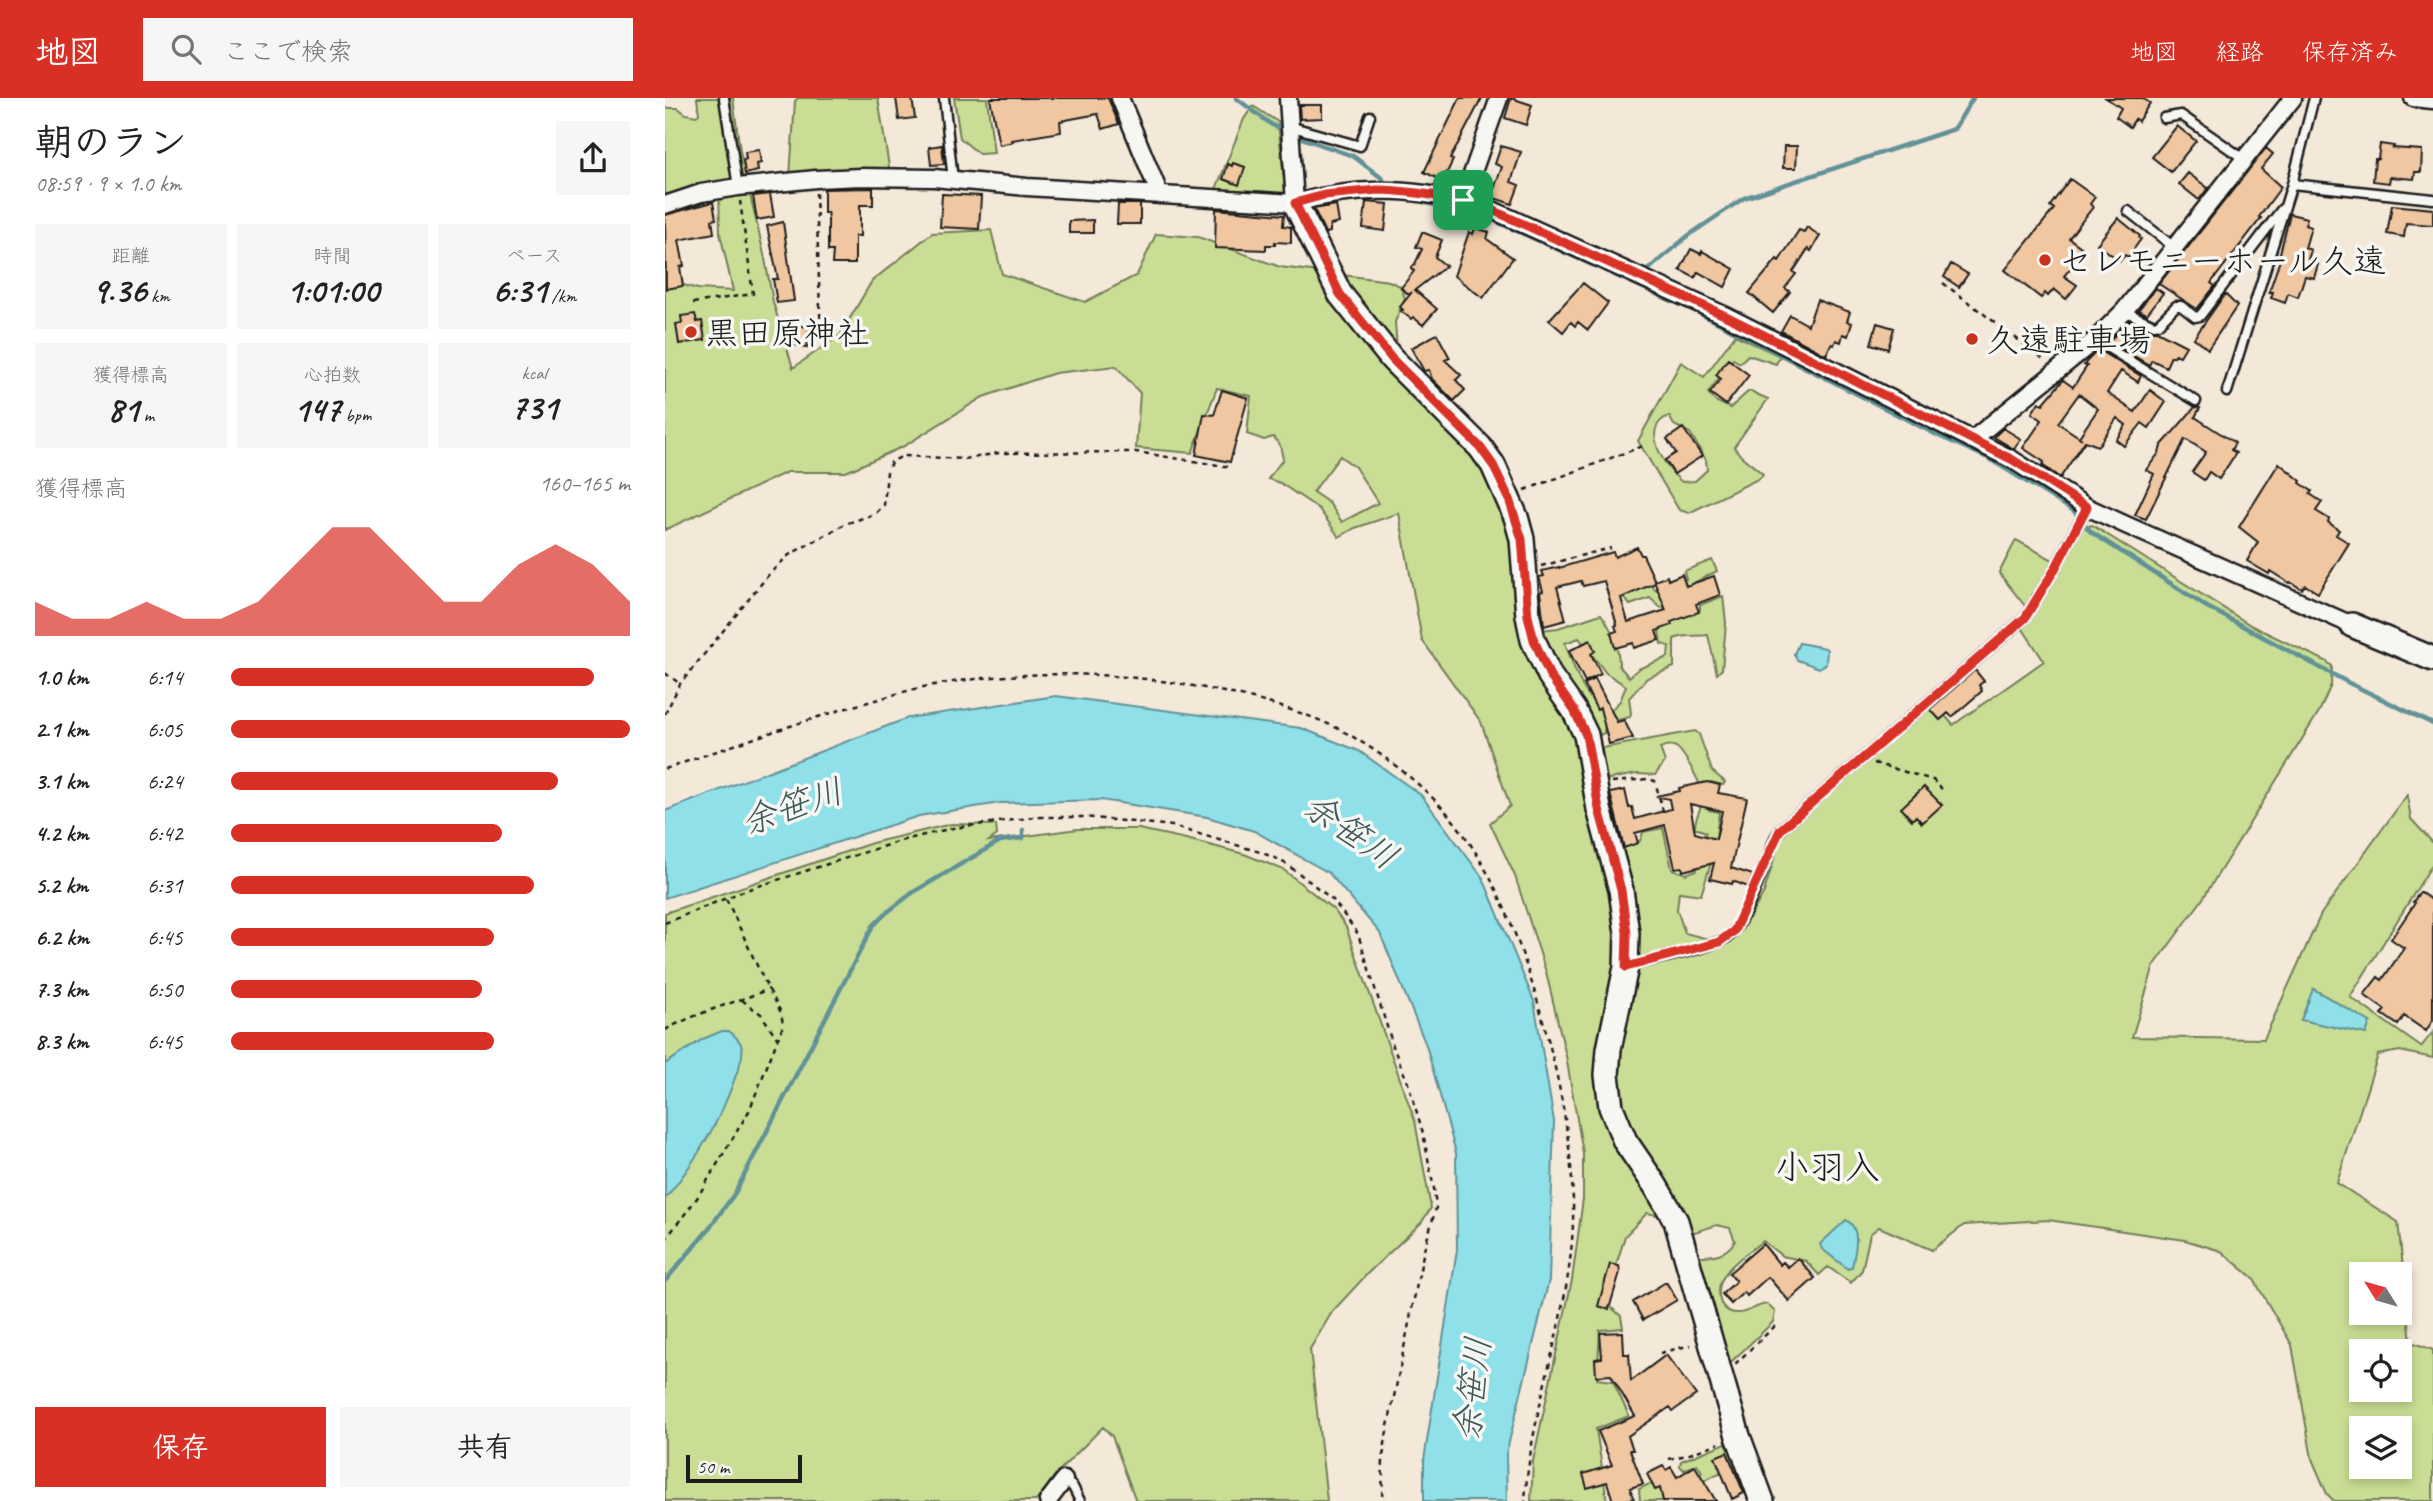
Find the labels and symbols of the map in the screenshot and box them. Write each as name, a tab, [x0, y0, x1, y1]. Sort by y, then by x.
pin	[1433, 170, 1493, 230]
place label: セレモニーホール久遠	[2059, 240, 2386, 282]
marker: セレモニーホール久遠	[2037, 252, 2053, 268]
place label: 黒田原神社	[705, 312, 870, 354]
place label: 久遠駐車場	[1986, 319, 2151, 361]
marker: 黒田原神社	[683, 324, 699, 340]
marker: 久遠駐車場	[1964, 331, 1980, 347]
water label: 余笹川	[735, 768, 849, 845]
water label: 余笹川	[1295, 783, 1407, 880]
district label: 小羽入	[1774, 1145, 1880, 1190]
north arrow	[2349, 1262, 2411, 1325]
water label: 余笹川	[1444, 1334, 1501, 1444]
scale bar	[686, 1452, 801, 1484]

